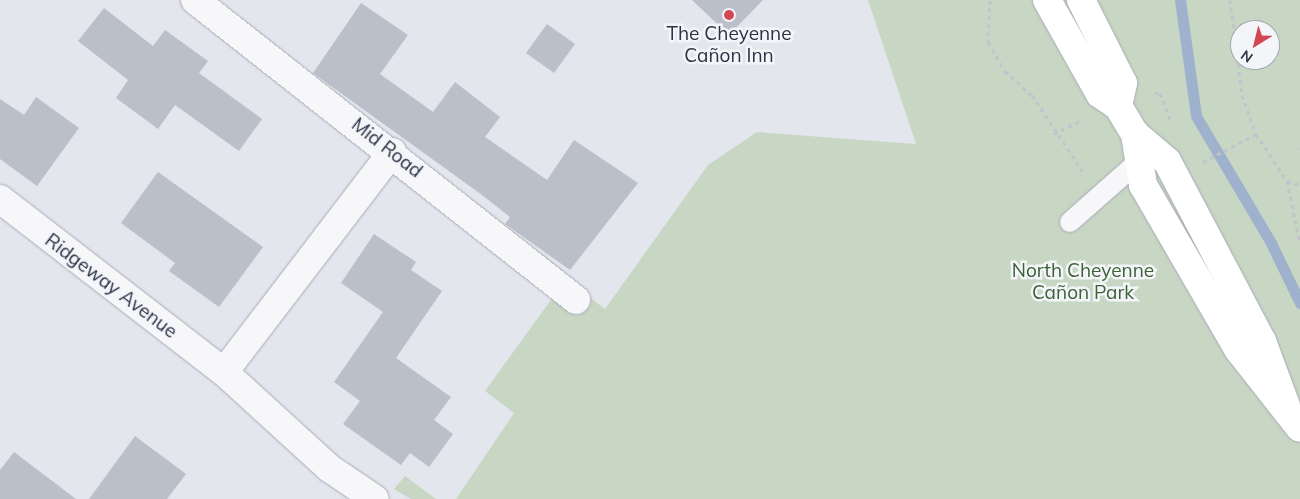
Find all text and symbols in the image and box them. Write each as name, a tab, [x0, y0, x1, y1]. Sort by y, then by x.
marker: The Cheyenne Cañon Inn	[723, 9, 735, 21]
north arrow	[1230, 20, 1280, 70]
place label: The Cheyenne Cañon Inn	[666, 23, 792, 67]
text: N	[1237, 46, 1256, 67]
street label: Mid Road	[347, 113, 427, 183]
street label: Ridgeway Avenue	[40, 229, 182, 343]
park label: North Cheyenne Cañon Park	[1012, 260, 1154, 304]

